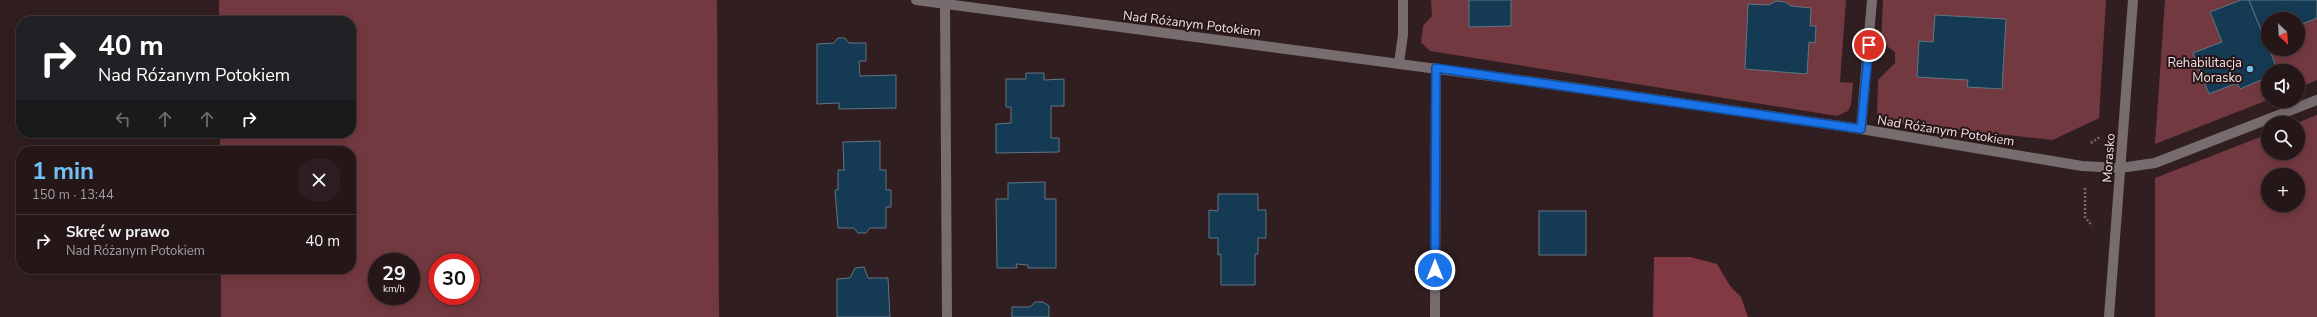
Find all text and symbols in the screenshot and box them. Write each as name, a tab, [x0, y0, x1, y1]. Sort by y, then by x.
street label: Nad Różanym Potokiem	[1122, 7, 1262, 41]
north arrow	[2261, 12, 2305, 56]
map controls	[2261, 12, 2305, 212]
text: 40 m	[98, 27, 164, 65]
pin	[1852, 28, 1886, 62]
icon: right	[32, 32, 84, 84]
icon: arrive	[1858, 34, 1880, 56]
place label: Rehabilitacja Morasko	[2167, 54, 2242, 87]
text: Nad Różanym Potokiem	[98, 63, 290, 87]
marker: Rehabilitacja Morasko	[2245, 64, 2255, 74]
button: sound	[2261, 64, 2305, 108]
icon: left	[112, 108, 134, 130]
icon: ahead	[154, 108, 176, 130]
icon: ahead	[196, 108, 218, 130]
icon: right	[238, 108, 260, 130]
street label: Nad Różanym Potokiem	[1876, 111, 2016, 151]
button: search	[2261, 116, 2305, 160]
street label: Morasko	[2098, 133, 2120, 183]
text: 1 min	[32, 155, 94, 187]
button: close	[298, 159, 340, 201]
button: +	[2261, 168, 2305, 212]
text: 150 m · 13:44	[32, 186, 114, 204]
text: Skręć w prawo	[66, 222, 170, 242]
icon: right	[32, 230, 54, 252]
text: 40 m	[305, 231, 340, 251]
text: Nad Różanym Potokiem	[66, 242, 205, 260]
position arrow	[1414, 249, 1456, 291]
speed limit sign: 30	[428, 253, 480, 305]
text: 29	[382, 260, 406, 287]
text: km/h	[383, 282, 405, 296]

